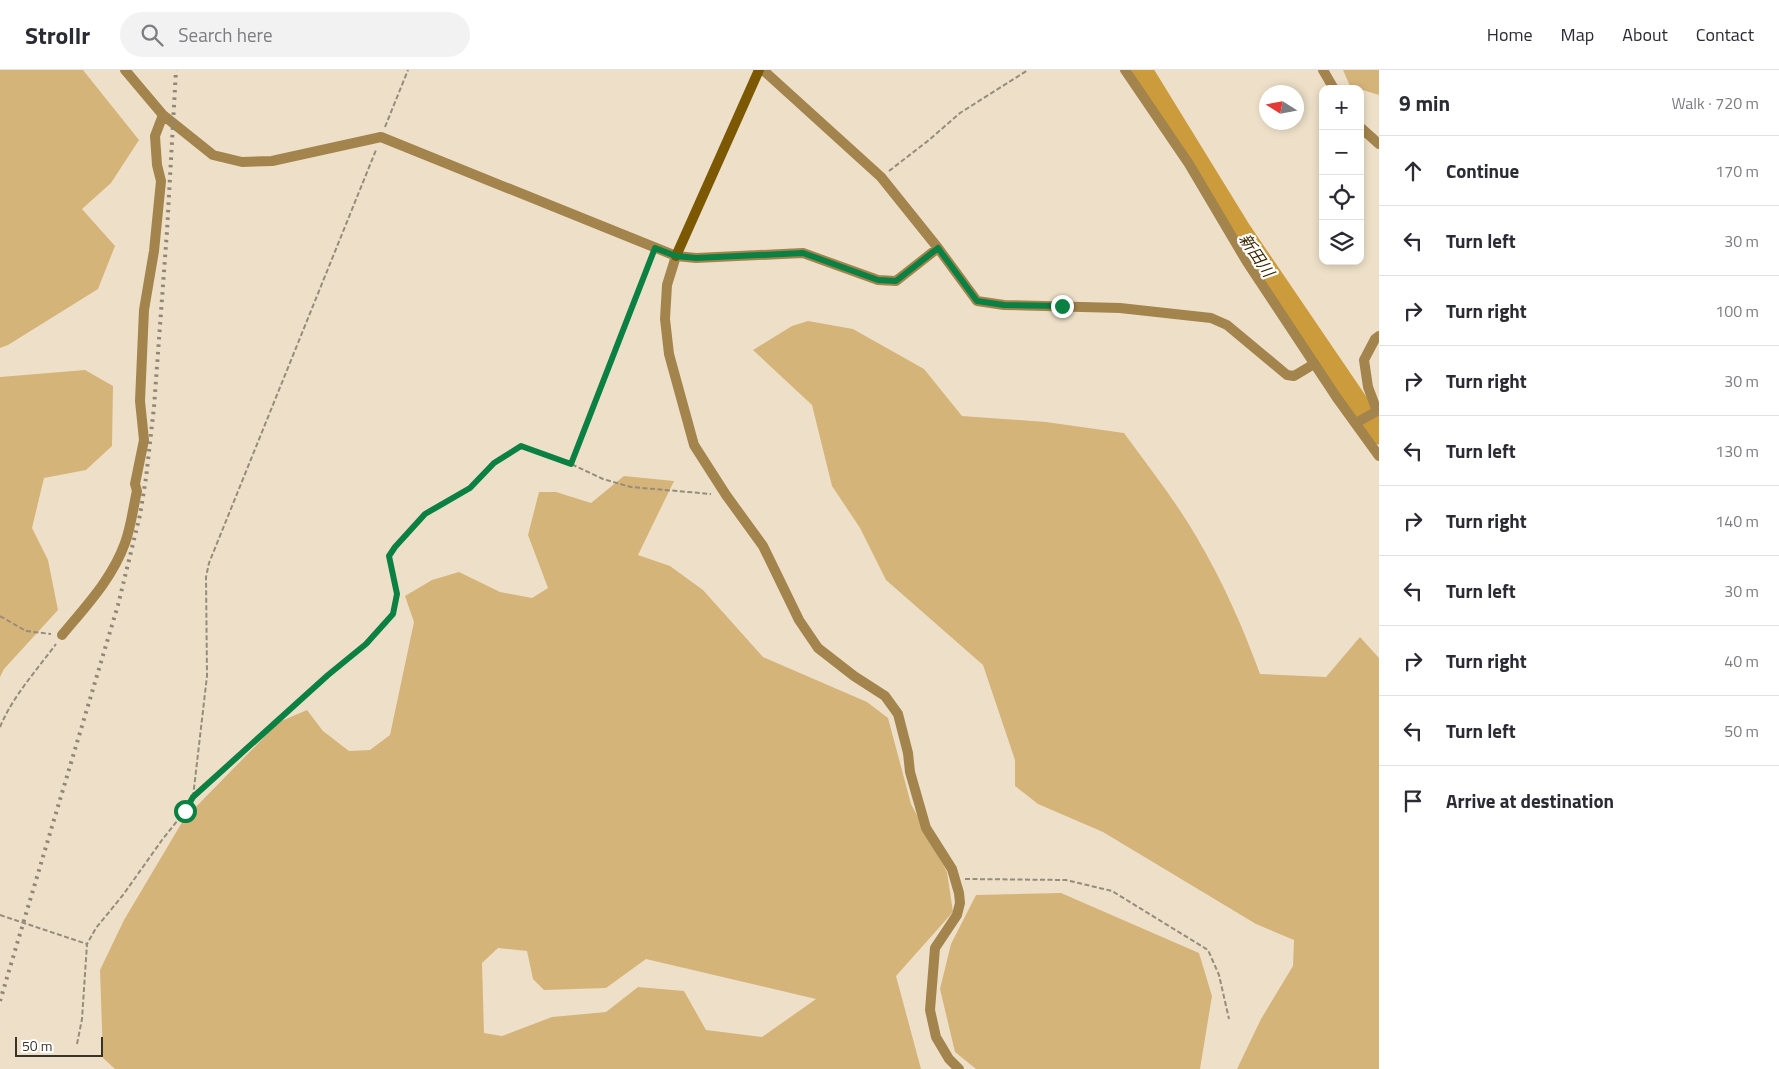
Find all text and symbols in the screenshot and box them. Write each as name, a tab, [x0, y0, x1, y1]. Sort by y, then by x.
search box	[120, 12, 470, 57]
text: Strollr	[25, 17, 90, 53]
text: Search here	[178, 20, 273, 49]
icon: search	[138, 21, 166, 49]
text: Home	[1487, 21, 1533, 48]
text: Map	[1561, 21, 1594, 48]
text: About	[1622, 21, 1668, 48]
text: Contact	[1696, 21, 1754, 48]
north arrow	[1259, 85, 1304, 130]
map controls	[1319, 85, 1364, 265]
button: +	[1319, 85, 1364, 130]
text: 9 min	[1399, 87, 1450, 119]
text: Walk · 720 m	[1671, 91, 1759, 115]
button: −	[1319, 130, 1364, 175]
text: Continue	[1446, 156, 1519, 185]
icon: ahead	[1399, 157, 1427, 185]
text: 170 m	[1715, 159, 1759, 183]
button: locate	[1319, 175, 1364, 220]
button: layers	[1319, 220, 1364, 265]
text: Turn left	[1446, 226, 1516, 255]
icon: left	[1399, 227, 1427, 255]
water label: 新田川	[1234, 228, 1281, 283]
text: 30 m	[1724, 229, 1759, 253]
route end	[1051, 295, 1074, 318]
text: Turn right	[1446, 296, 1527, 325]
icon: right	[1399, 297, 1427, 325]
text: 100 m	[1715, 299, 1759, 323]
text: Turn right	[1446, 366, 1527, 395]
icon: right	[1399, 367, 1427, 395]
text: 30 m	[1724, 369, 1759, 393]
text: Turn left	[1446, 436, 1516, 465]
icon: left	[1399, 437, 1427, 465]
text: 130 m	[1715, 439, 1759, 463]
text: Turn right	[1446, 506, 1527, 535]
icon: right	[1399, 507, 1427, 535]
text: 140 m	[1715, 509, 1759, 533]
text: Turn left	[1446, 576, 1516, 605]
icon: left	[1399, 577, 1427, 605]
text: 30 m	[1724, 579, 1759, 603]
text: Turn right	[1446, 646, 1527, 675]
icon: right	[1399, 647, 1427, 675]
text: 40 m	[1724, 649, 1759, 673]
text: Turn left	[1446, 716, 1516, 745]
icon: left	[1399, 717, 1427, 745]
text: 50 m	[1724, 719, 1759, 743]
text: Arrive at destination	[1446, 786, 1614, 815]
icon: arrive	[1399, 787, 1427, 815]
route start	[174, 800, 197, 823]
scale bar	[15, 1034, 102, 1057]
text: 50 m	[22, 1035, 52, 1056]

